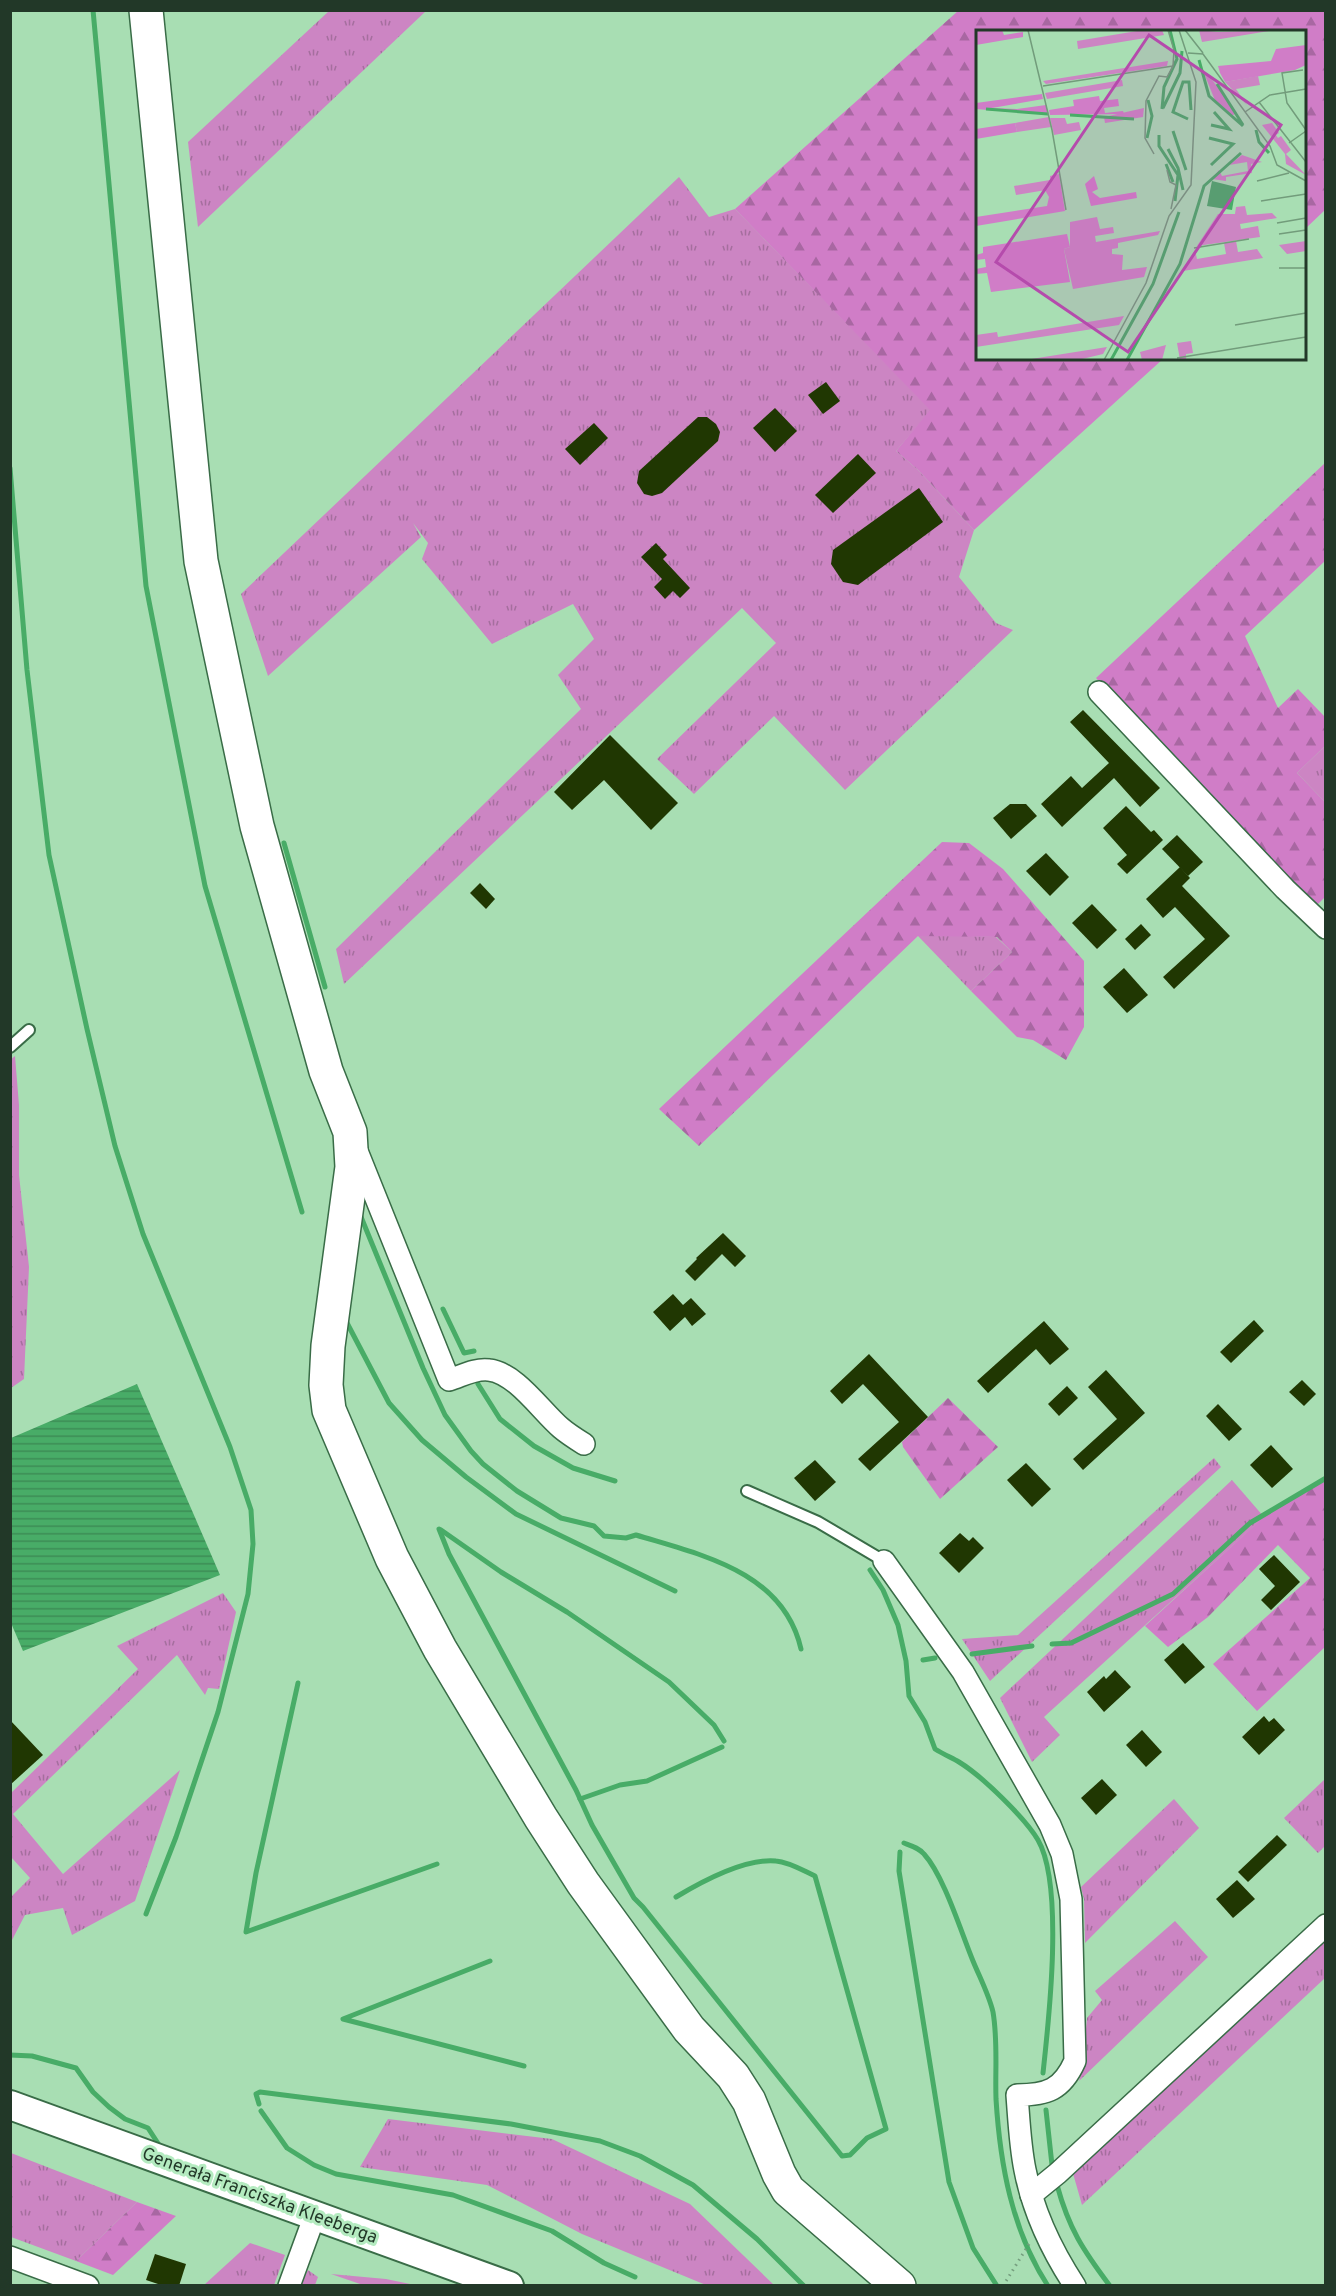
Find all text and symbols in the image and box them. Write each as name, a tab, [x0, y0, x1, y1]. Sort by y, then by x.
inset map	[976, 30, 1306, 360]
street label: Generała Franciszka Kleeberga	[138, 2143, 380, 2250]

